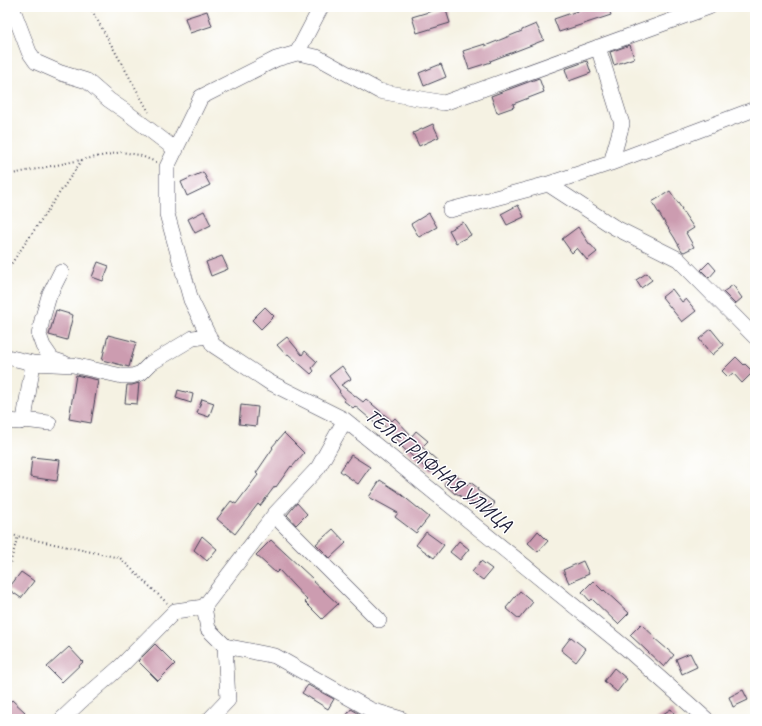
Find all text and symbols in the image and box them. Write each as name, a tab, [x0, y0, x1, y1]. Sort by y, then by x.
street label: ТЕЛЕГРАФНАЯ УЛИЦА	[360, 403, 518, 538]

